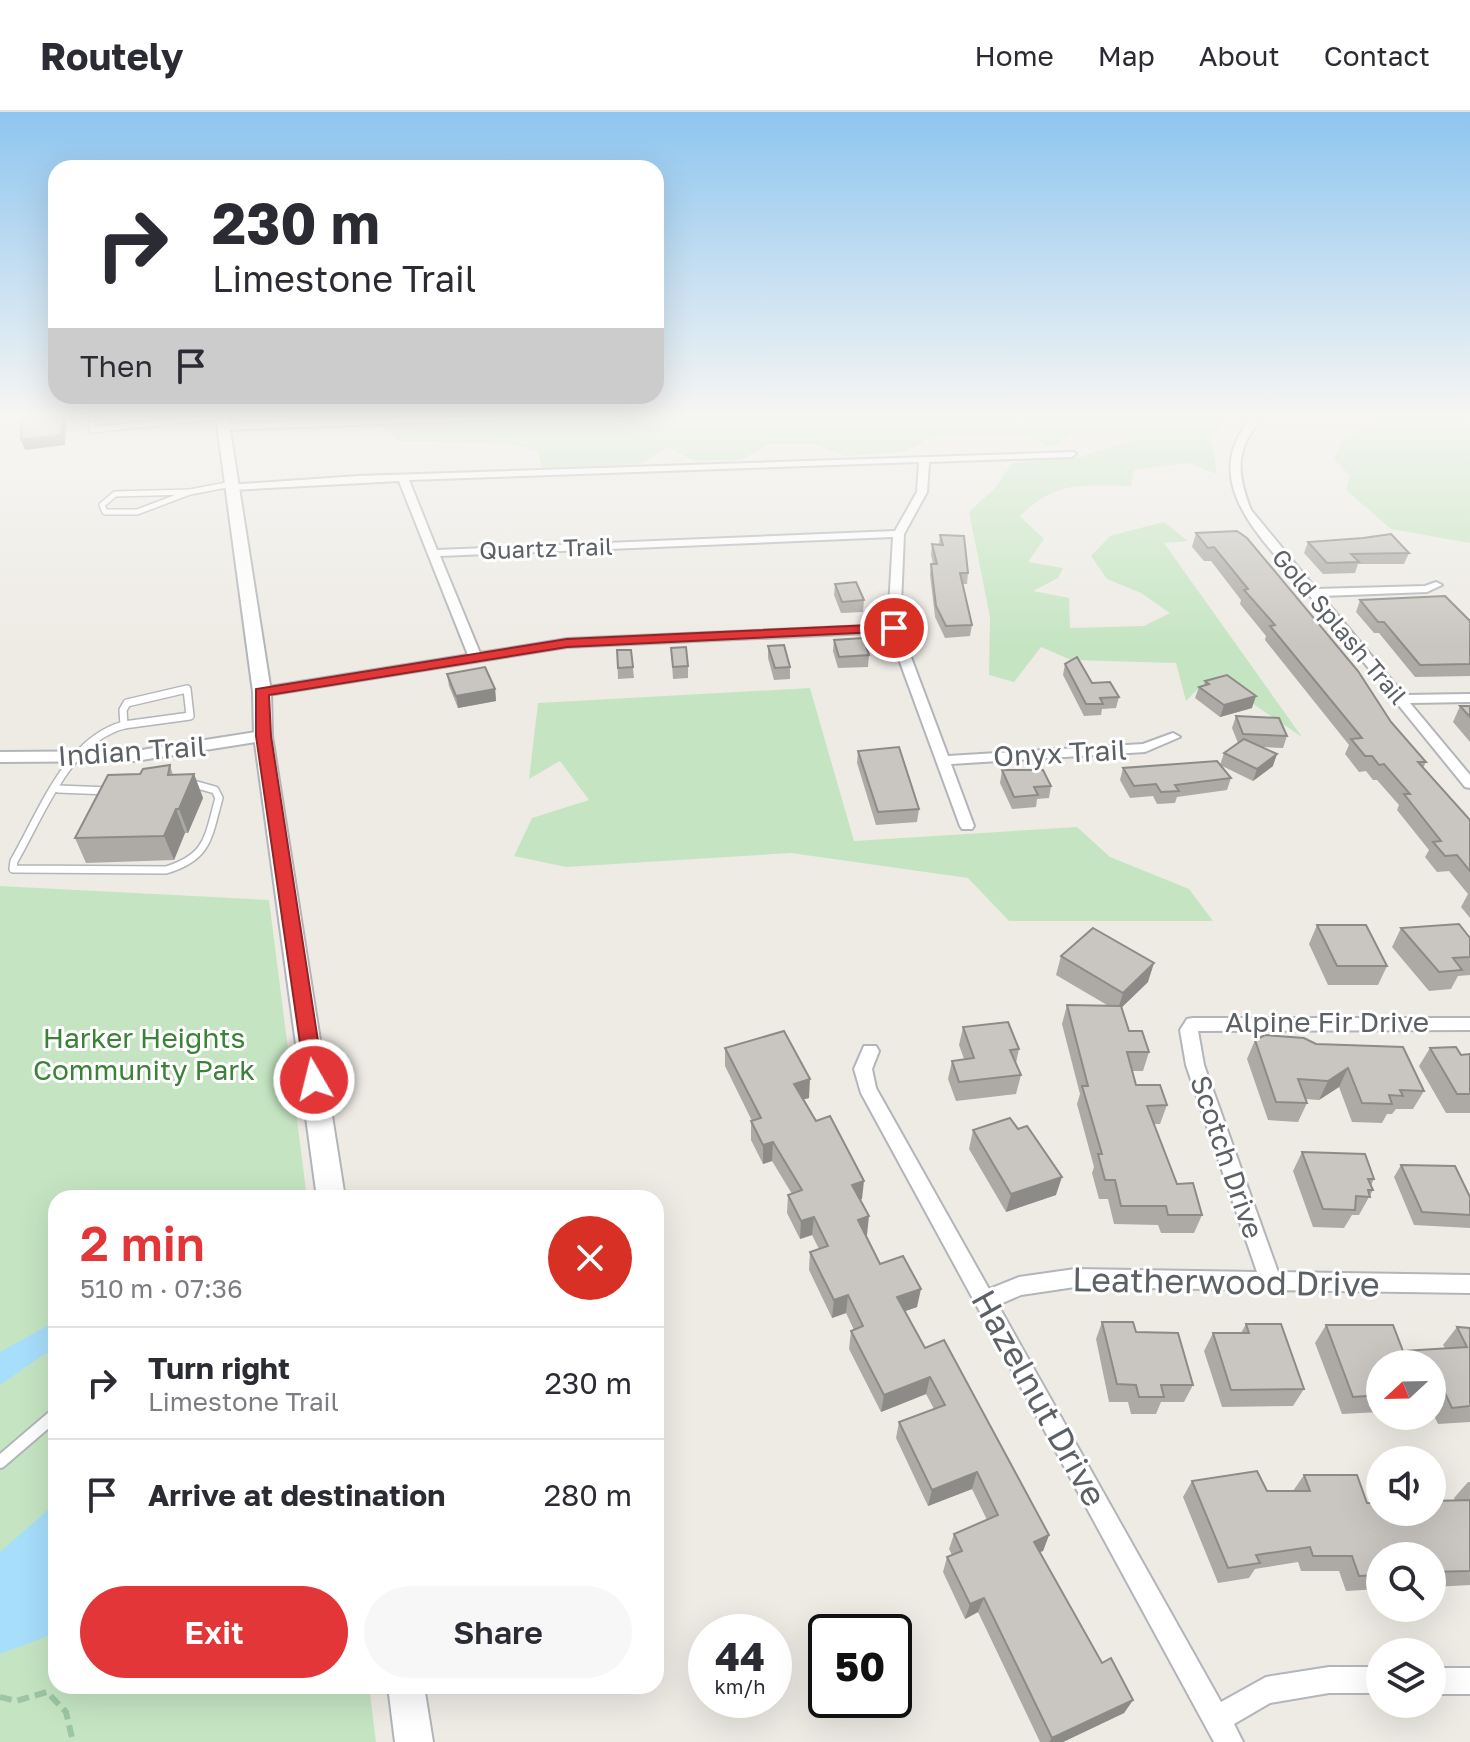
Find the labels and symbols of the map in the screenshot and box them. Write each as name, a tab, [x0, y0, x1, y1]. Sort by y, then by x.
street label: Quartz Trail	[479, 531, 613, 564]
street label: Gold Splash Trail	[1267, 542, 1414, 710]
pin	[860, 594, 928, 662]
street label: Indian Trail	[57, 729, 207, 772]
street label: Onyx Trail	[992, 733, 1128, 772]
street label: Alpine Fir Drive	[1225, 1005, 1429, 1038]
park label: Harker Heights Community Park	[33, 1021, 255, 1086]
position arrow	[272, 1038, 356, 1122]
street label: Scotch Drive	[1184, 1071, 1271, 1243]
street label: Leatherwood Drive	[1072, 1258, 1380, 1304]
street label: Hazelnut Drive	[964, 1283, 1116, 1513]
north arrow	[1366, 1350, 1446, 1430]
speed limit sign: 50	[808, 1614, 912, 1718]

